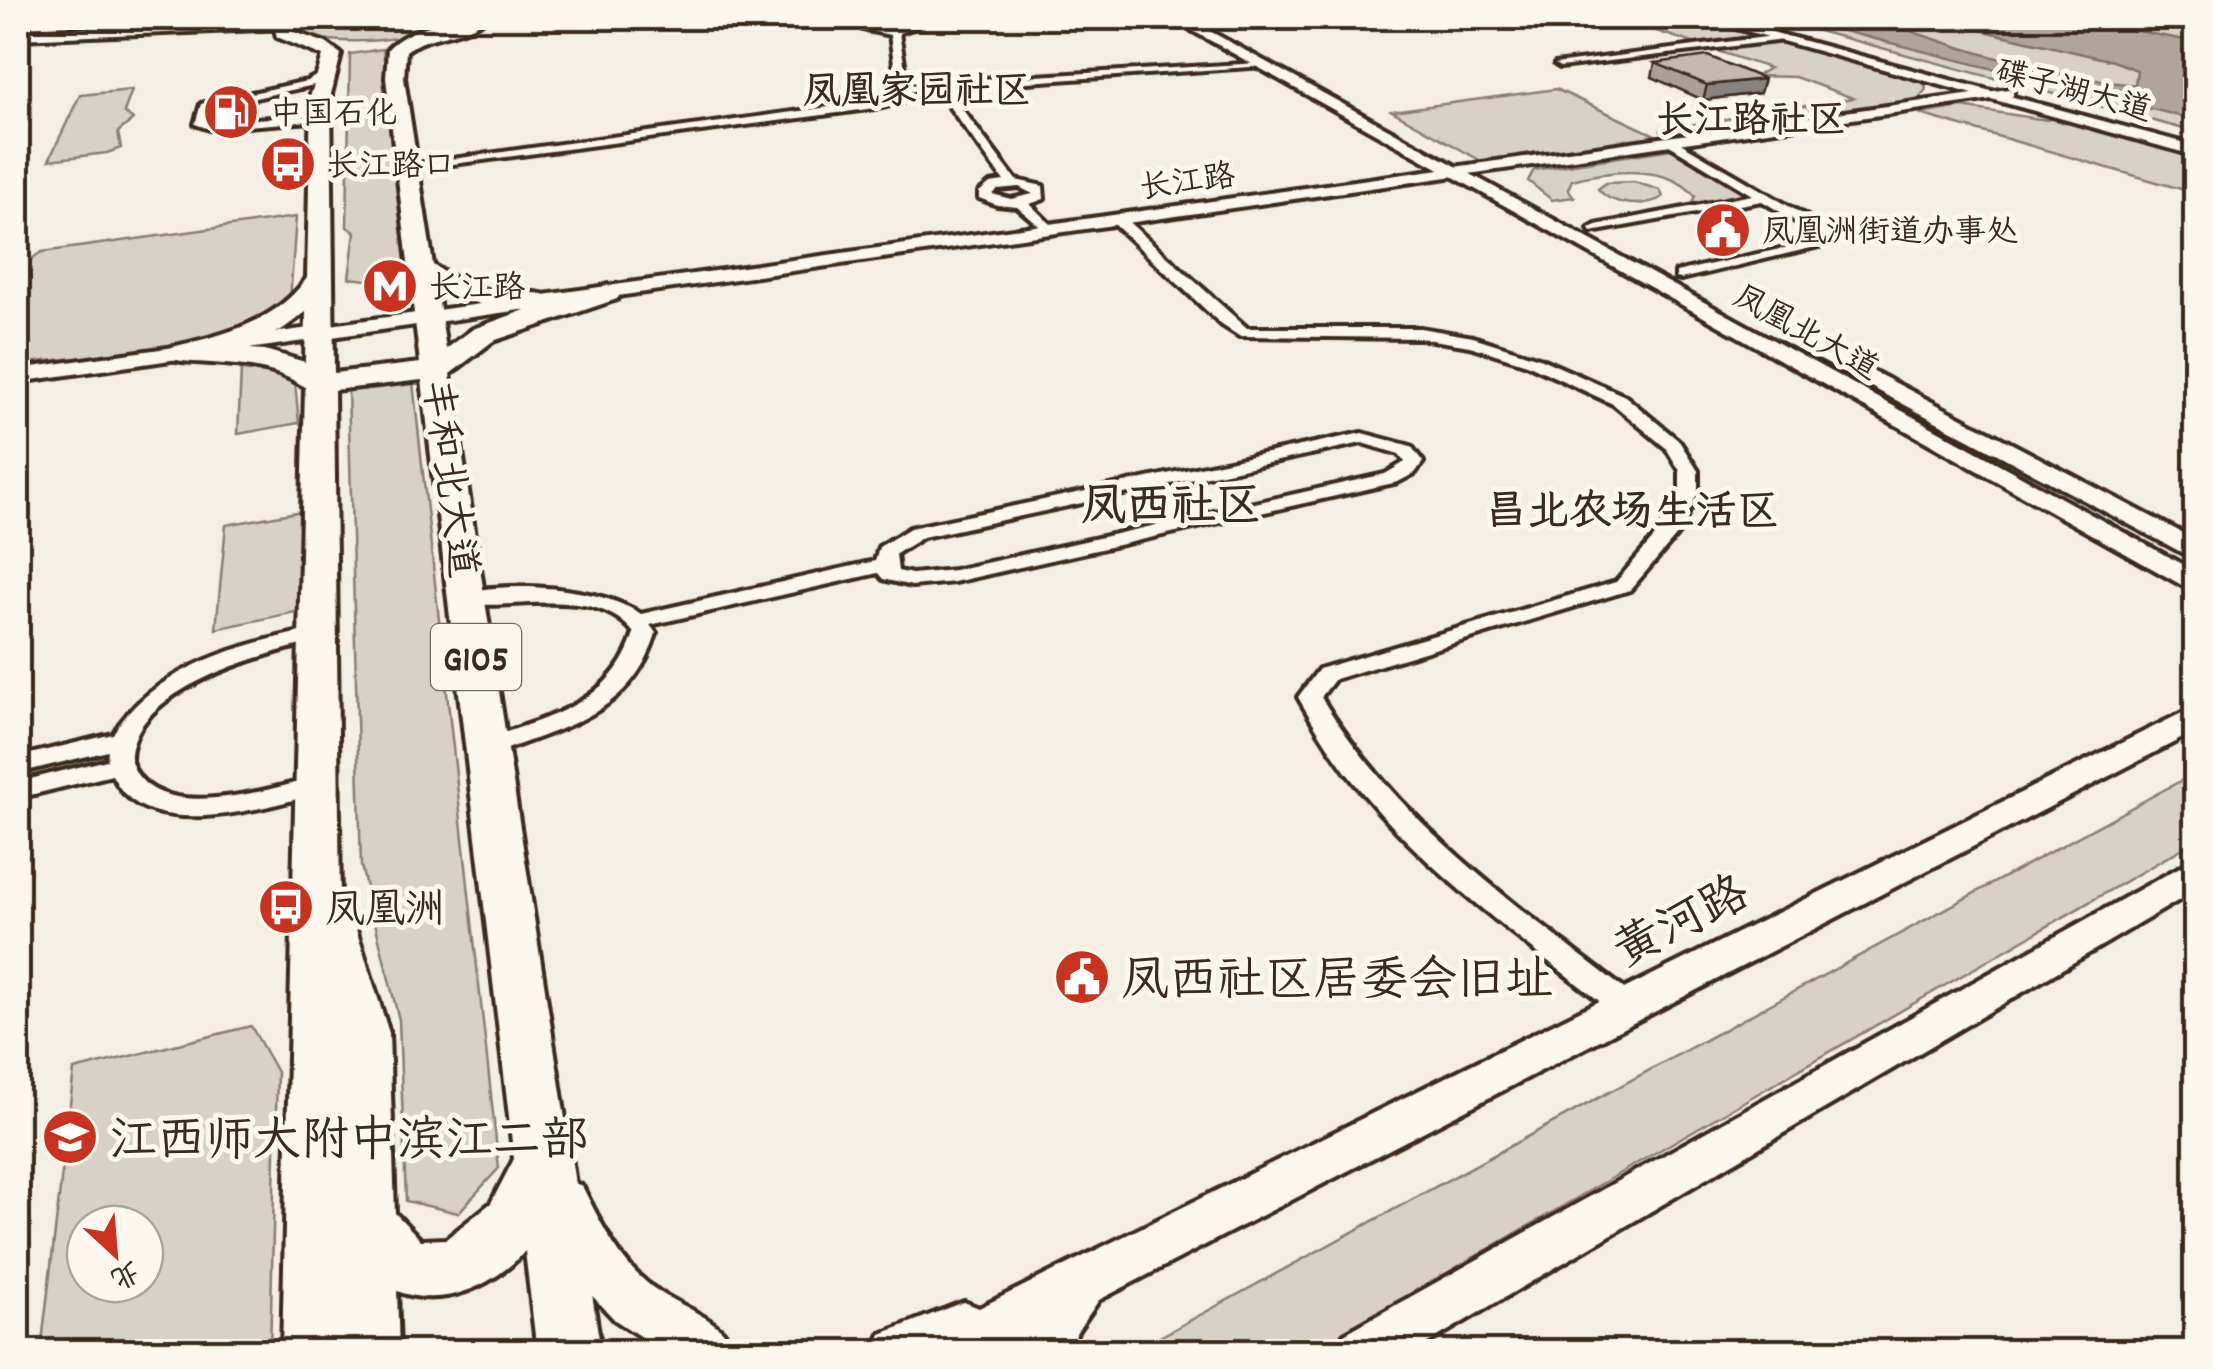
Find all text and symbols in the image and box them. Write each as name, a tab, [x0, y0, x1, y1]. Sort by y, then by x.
street label: 碟子湖大道	[1989, 51, 2156, 137]
district label: 凤凰家园社区	[803, 67, 1031, 122]
fuel station icon: 中国石化	[201, 82, 261, 142]
place label: 中国石化	[270, 94, 398, 140]
district label: 长江路社区	[1656, 96, 1846, 151]
bus stop icon: 长江路口	[258, 134, 318, 194]
place label: 长江路口	[327, 146, 455, 192]
street label: 长江路	[1137, 155, 1238, 214]
public building icon: 凤凰洲街道办事处	[1693, 200, 1753, 260]
place label: 凤凰洲街道办事处	[1762, 212, 2018, 258]
metro station icon: 长江路	[360, 256, 420, 316]
place label: 长江路	[429, 268, 525, 314]
street label: 凤凰北大道	[1723, 276, 1886, 394]
street label: 丰和北大道	[403, 376, 488, 582]
district label: 凤西社区	[1081, 478, 1261, 542]
district label: 昌北农场生活区	[1485, 486, 1779, 546]
road number: G105	[431, 624, 521, 690]
street label: 黄河路	[1604, 862, 1763, 989]
bus stop icon: 凤凰洲	[256, 877, 316, 937]
place label: 凤凰洲	[325, 885, 445, 942]
public building icon: 凤西社区居委会旧址	[1052, 947, 1112, 1007]
place label: 凤西社区居委会旧址	[1121, 950, 1553, 1019]
school or university icon: 江西师大附中滨江二部	[40, 1107, 100, 1167]
place label: 江西师大附中滨江二部	[109, 1110, 589, 1179]
north arrow	[65, 1204, 165, 1304]
text: 北	[102, 1248, 145, 1296]

